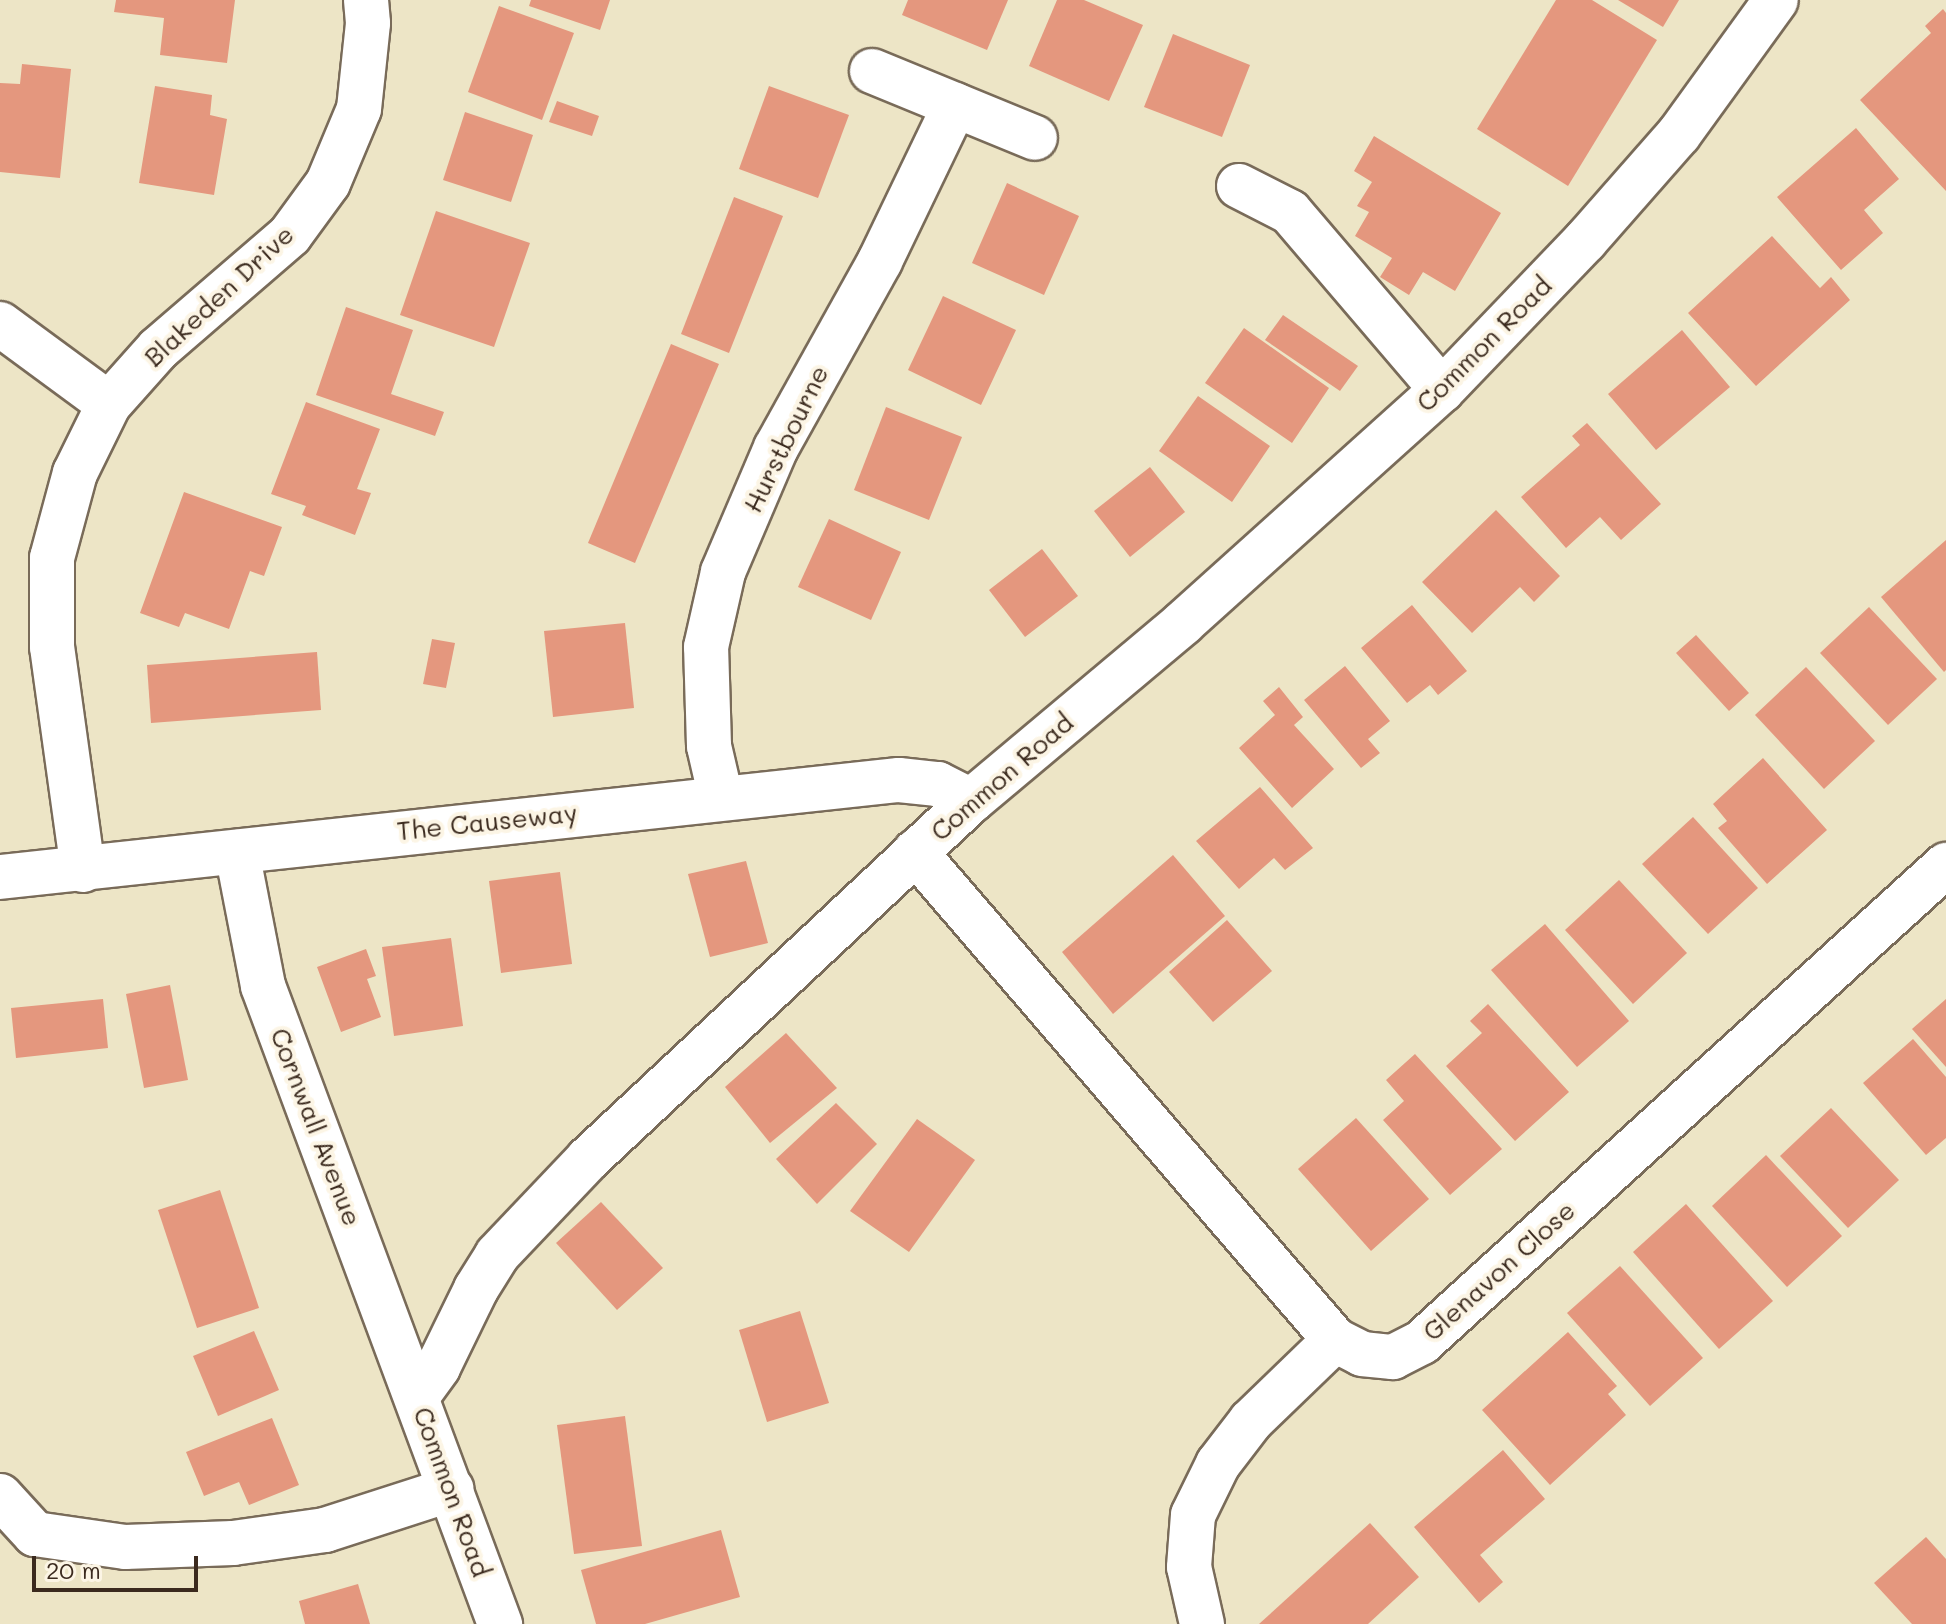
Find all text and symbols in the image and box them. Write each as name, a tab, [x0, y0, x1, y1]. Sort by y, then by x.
street label: Blakeden Drive	[138, 219, 300, 373]
street label: Common Road	[1410, 270, 1558, 418]
street label: Hurstbourne	[737, 360, 835, 518]
street label: Common Road	[924, 707, 1080, 847]
street label: The Causeway	[395, 797, 579, 847]
street label: Cornwall Avenue	[264, 1024, 368, 1230]
street label: Glenavon Close	[1417, 1195, 1581, 1347]
street label: Common Road	[407, 1403, 497, 1581]
scale bar	[36, 1540, 202, 1590]
text: 20 m	[46, 1554, 101, 1585]

